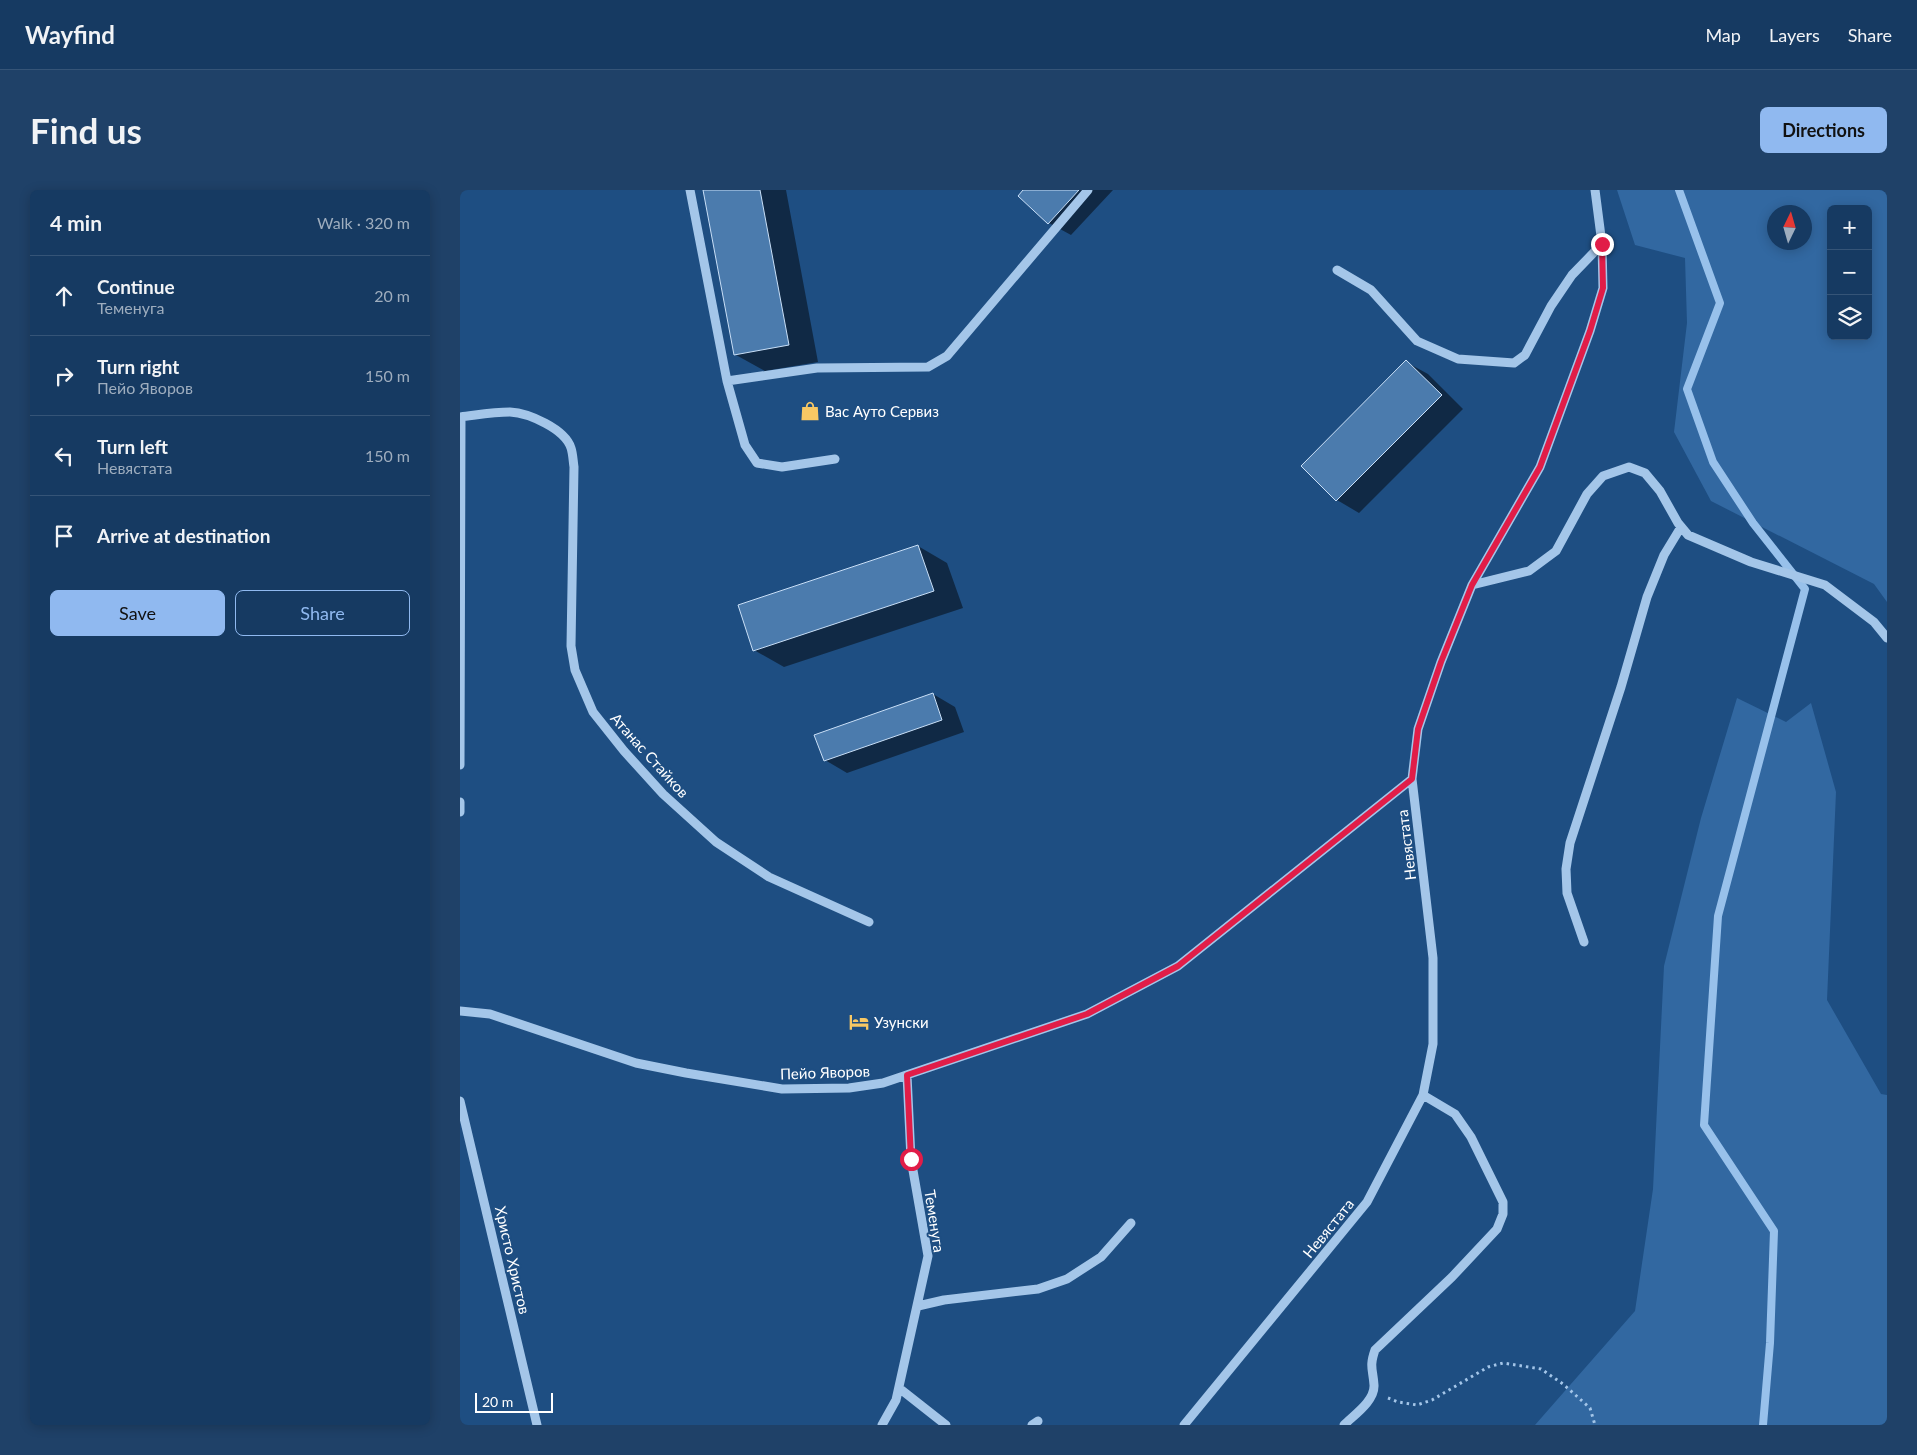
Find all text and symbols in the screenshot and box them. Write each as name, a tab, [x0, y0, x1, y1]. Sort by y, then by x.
text: Wayfind	[25, 20, 115, 49]
text: Map	[1705, 24, 1741, 46]
text: Layers	[1769, 24, 1820, 46]
text: Share	[1848, 24, 1892, 46]
button: Directions	[1760, 107, 1887, 153]
text: Find us	[30, 109, 142, 151]
north arrow	[1767, 205, 1812, 250]
map controls	[1827, 205, 1872, 340]
button: +	[1827, 205, 1872, 250]
text: 4 min	[50, 210, 102, 235]
text: Walk · 320 m	[317, 213, 410, 232]
route end	[1591, 233, 1614, 256]
button: −	[1827, 250, 1872, 295]
text: Continue	[97, 275, 175, 298]
icon: ahead	[50, 282, 78, 310]
text: 20 m	[374, 286, 410, 305]
button: layers	[1827, 295, 1872, 340]
text: Теменуга	[97, 298, 164, 317]
text: Turn right	[97, 355, 179, 378]
icon: right	[50, 362, 78, 390]
text: 150 m	[365, 366, 410, 385]
text: Пейо Яворов	[97, 378, 193, 397]
shop icon: Вас Ауто Сервиз	[799, 400, 821, 422]
place label: Вас Ауто Сервиз	[825, 402, 939, 420]
text: Turn left	[97, 435, 168, 458]
icon: left	[50, 442, 78, 470]
text: 150 m	[365, 446, 410, 465]
text: Невястата	[97, 458, 173, 477]
icon: arrive	[50, 522, 78, 550]
text: Arrive at destination	[97, 524, 270, 547]
button: Save	[50, 590, 225, 636]
button: Share	[235, 590, 410, 636]
street label: Атанас Стайков	[607, 709, 693, 801]
street label: Невястата	[1393, 809, 1419, 881]
hotel icon: Узунски	[848, 1011, 870, 1033]
place label: Узунски	[874, 1013, 929, 1031]
street label: Пейо Яворов	[780, 1061, 870, 1083]
route start	[900, 1148, 923, 1171]
street label: Теменуга	[921, 1188, 949, 1254]
street label: Невястата	[1299, 1195, 1357, 1261]
street label: Христо Христов	[492, 1204, 534, 1316]
scale bar	[475, 1390, 552, 1413]
text: 20 m	[482, 1393, 513, 1410]

